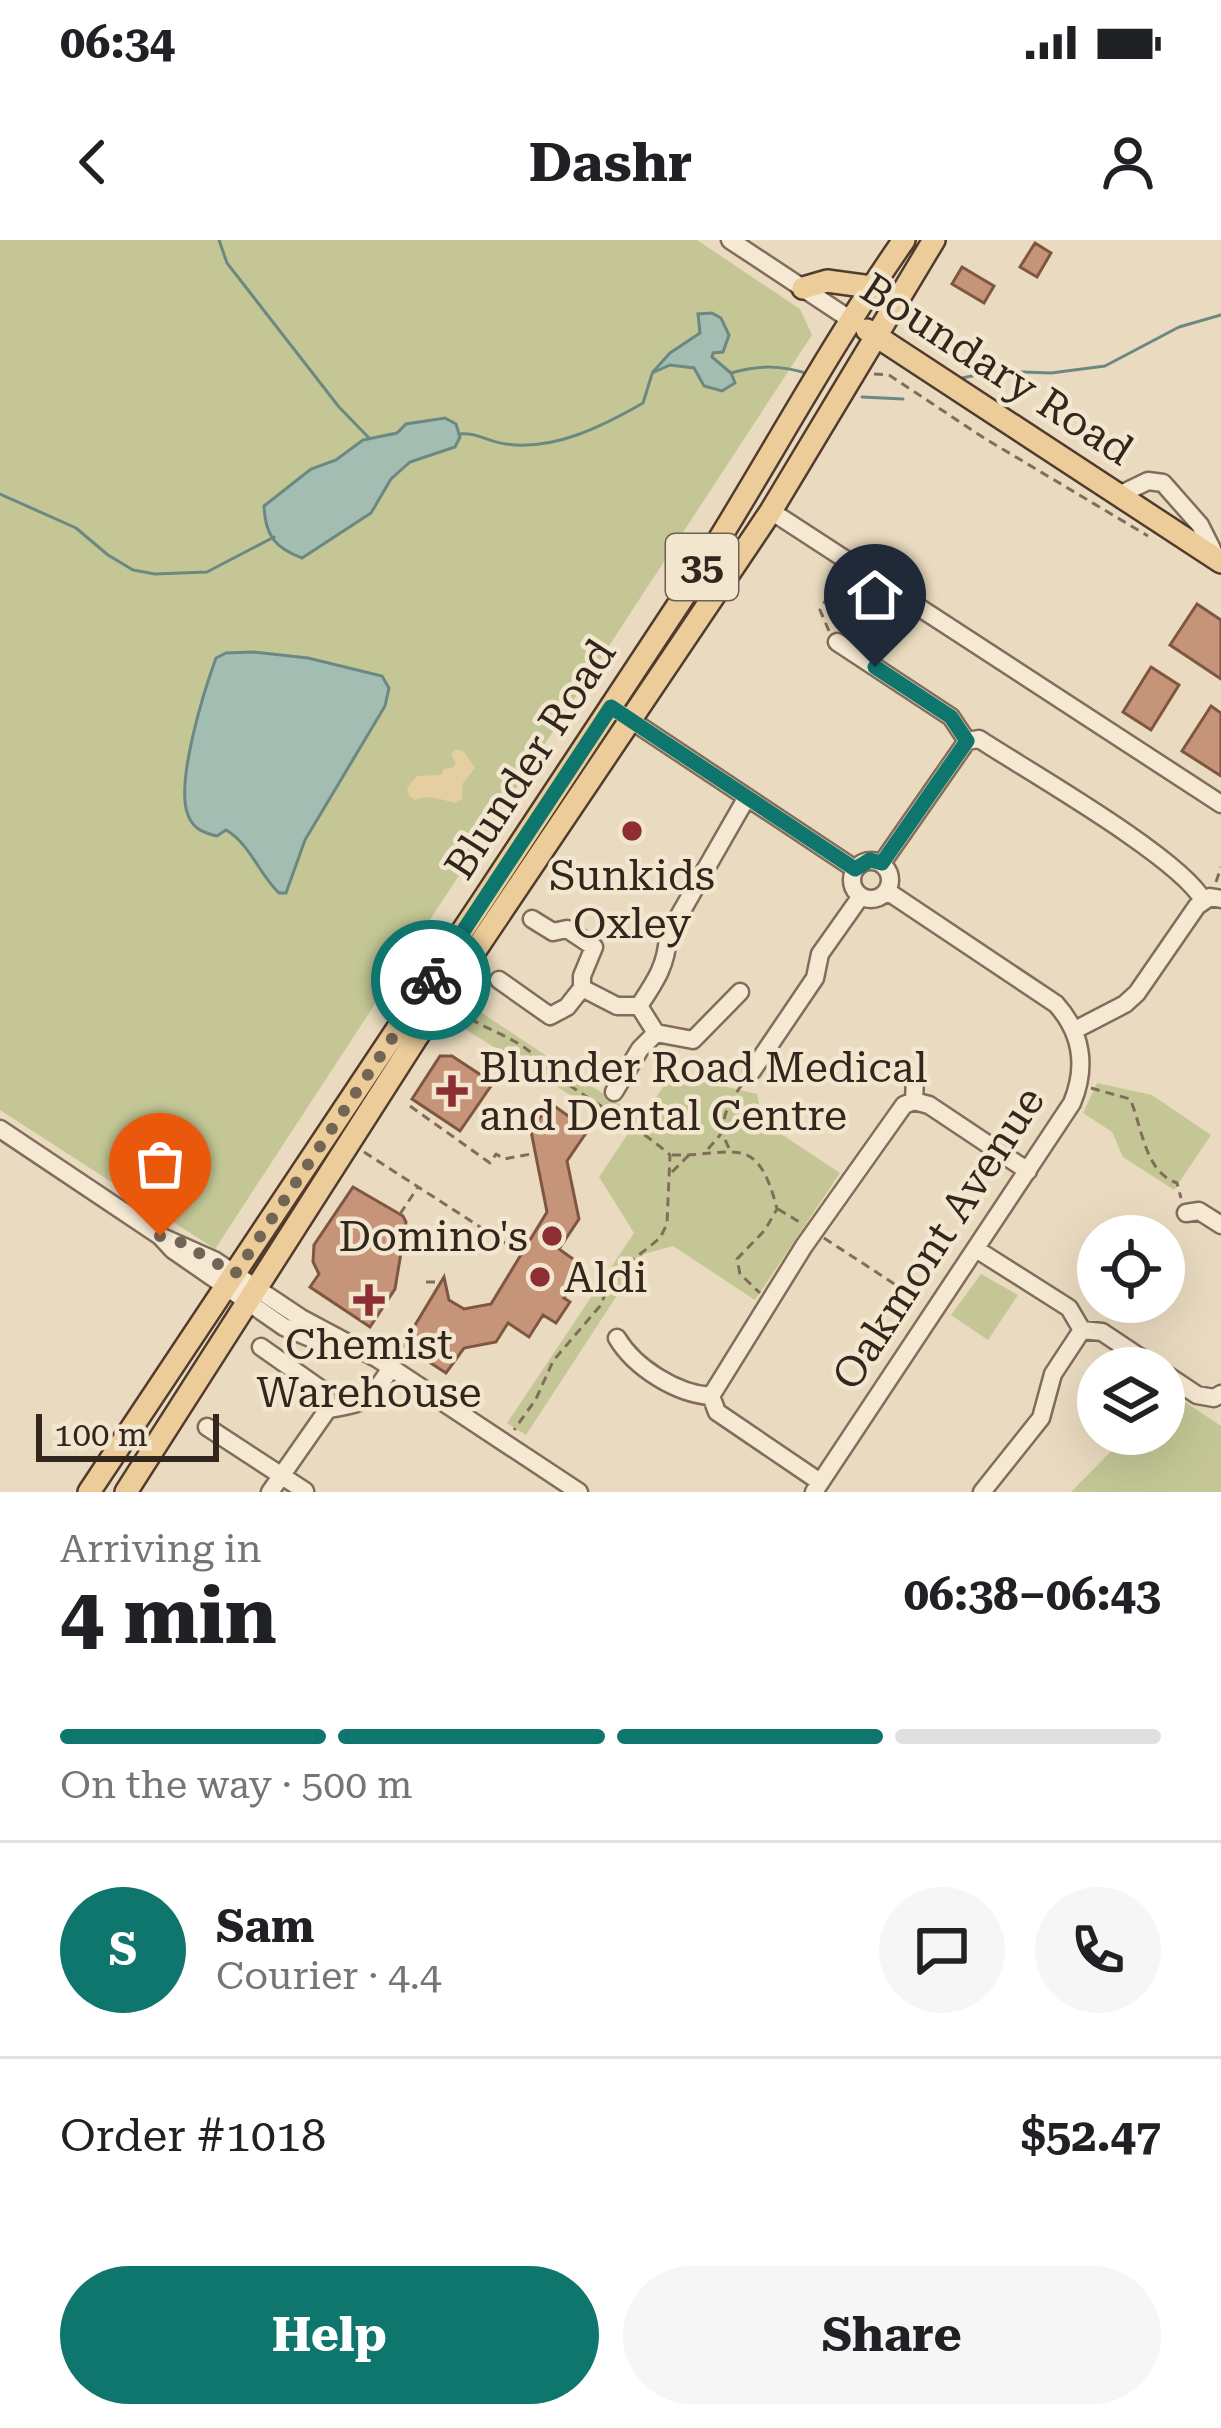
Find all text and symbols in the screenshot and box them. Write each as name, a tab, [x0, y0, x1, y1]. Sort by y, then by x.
text: 06:34	[60, 16, 175, 69]
icon: back	[60, 129, 126, 195]
icon: person	[1095, 129, 1161, 195]
text: Dashr	[529, 131, 692, 194]
street label: Boundary Road	[852, 263, 1142, 475]
road number: 35	[666, 534, 738, 600]
pin	[824, 544, 926, 667]
icon: home	[842, 562, 908, 628]
street label: Blunder Road	[434, 630, 626, 888]
marker: Sunkids Oxley	[619, 818, 645, 844]
place label: Sunkids Oxley	[549, 851, 715, 948]
courier	[371, 920, 491, 1040]
icon: bike	[398, 947, 464, 1013]
place label: Blunder Road Medical and Dental Centre	[479, 1043, 927, 1140]
marker: Blunder Road Medical and Dental Centre	[436, 1075, 468, 1107]
street label: Oakmont Avenue	[822, 1078, 1054, 1398]
pin	[109, 1113, 211, 1236]
icon: bag	[127, 1131, 193, 1197]
place label: Domino's	[339, 1212, 528, 1261]
map controls	[1077, 1215, 1185, 1455]
button: locate	[1077, 1215, 1185, 1323]
marker: Domino's	[539, 1223, 565, 1249]
place label: Aldi	[564, 1253, 647, 1302]
marker: Aldi	[527, 1264, 553, 1290]
marker: Chemist Warehouse	[356, 1287, 382, 1313]
place label: Chemist Warehouse	[256, 1320, 482, 1417]
button: layers	[1077, 1347, 1185, 1455]
scale bar	[36, 1408, 219, 1461]
text: 100 m	[54, 1415, 148, 1454]
text: Arriving in	[60, 1526, 262, 1572]
text: 06:38–06:43	[904, 1568, 1161, 1621]
text: 4 min	[60, 1571, 277, 1662]
text: On the way · 500 m	[60, 1762, 412, 1808]
button: chat	[879, 1887, 1005, 2013]
button: phone	[1035, 1887, 1161, 2013]
text: Sam	[216, 1900, 314, 1953]
text: S	[109, 1923, 137, 1976]
text: Courier · 4.4	[216, 1953, 442, 1999]
text: Order #1018	[60, 2109, 326, 2162]
text: $52.47	[1021, 2109, 1161, 2162]
button: Help	[60, 2266, 599, 2404]
button: Share	[623, 2266, 1161, 2404]

